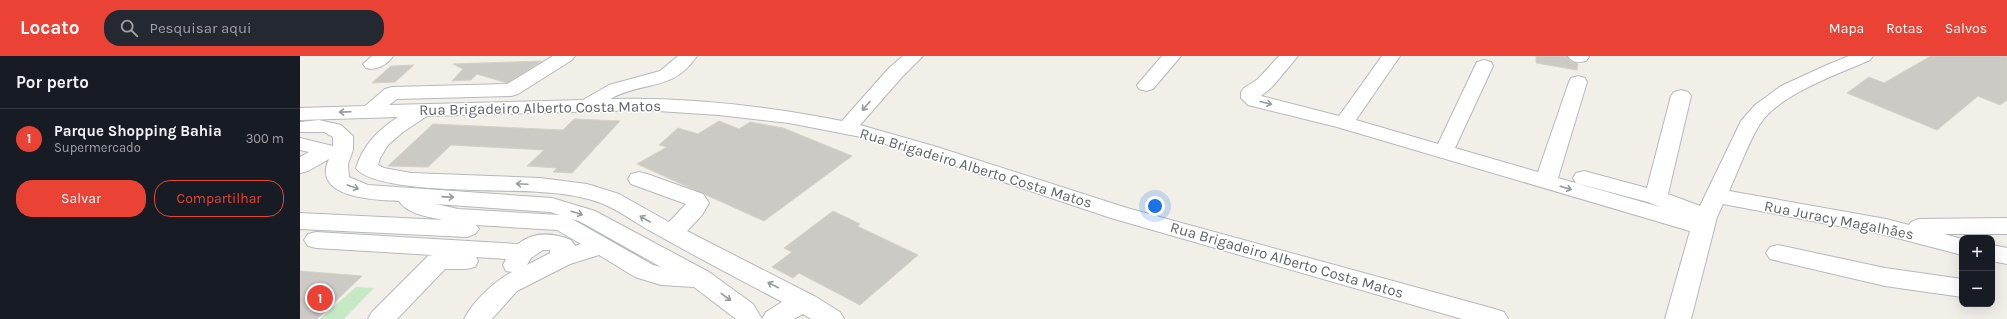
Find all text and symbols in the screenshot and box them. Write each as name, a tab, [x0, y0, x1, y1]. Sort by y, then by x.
search box	[104, 10, 384, 46]
text: Locato	[20, 17, 80, 39]
icon: search	[118, 17, 140, 39]
text: Pesquisar aqui	[150, 19, 252, 37]
text: Mapa	[1829, 20, 1864, 37]
text: Rotas	[1886, 20, 1923, 37]
text: Salvos	[1945, 20, 1987, 37]
text: Por perto	[16, 72, 89, 92]
street label: Rua Brigadeiro Alberto Costa Matos	[419, 97, 661, 119]
one-way arrow	[1259, 100, 1272, 108]
one-way arrow	[862, 101, 871, 111]
one-way arrow	[339, 108, 352, 116]
text: Parque Shopping Bahia	[54, 122, 222, 140]
street label: Rua Brigadeiro Alberto Costa Matos	[858, 124, 1094, 212]
text: 1	[27, 131, 31, 146]
text: 300 m	[246, 131, 284, 146]
text: Supermercado	[54, 140, 141, 155]
button: Salvar	[16, 180, 146, 217]
button: Compartilhar	[154, 180, 284, 217]
one-way arrow	[516, 180, 529, 188]
one-way arrow	[346, 184, 358, 192]
one-way arrow	[1559, 185, 1572, 192]
one-way arrow	[441, 193, 454, 201]
your location	[1145, 196, 1165, 216]
street label: Rua Juracy Magalhães	[1763, 197, 1915, 243]
one-way arrow	[570, 209, 582, 217]
one-way arrow	[639, 214, 651, 222]
street label: Rua Brigadeiro Alberto Costa Matos	[1168, 218, 1406, 302]
map controls	[1959, 235, 1995, 307]
button: +	[1959, 235, 1995, 271]
button: −	[1959, 271, 1995, 307]
one-way arrow	[767, 281, 779, 289]
pin: 1	[307, 283, 333, 313]
one-way arrow	[720, 293, 731, 301]

